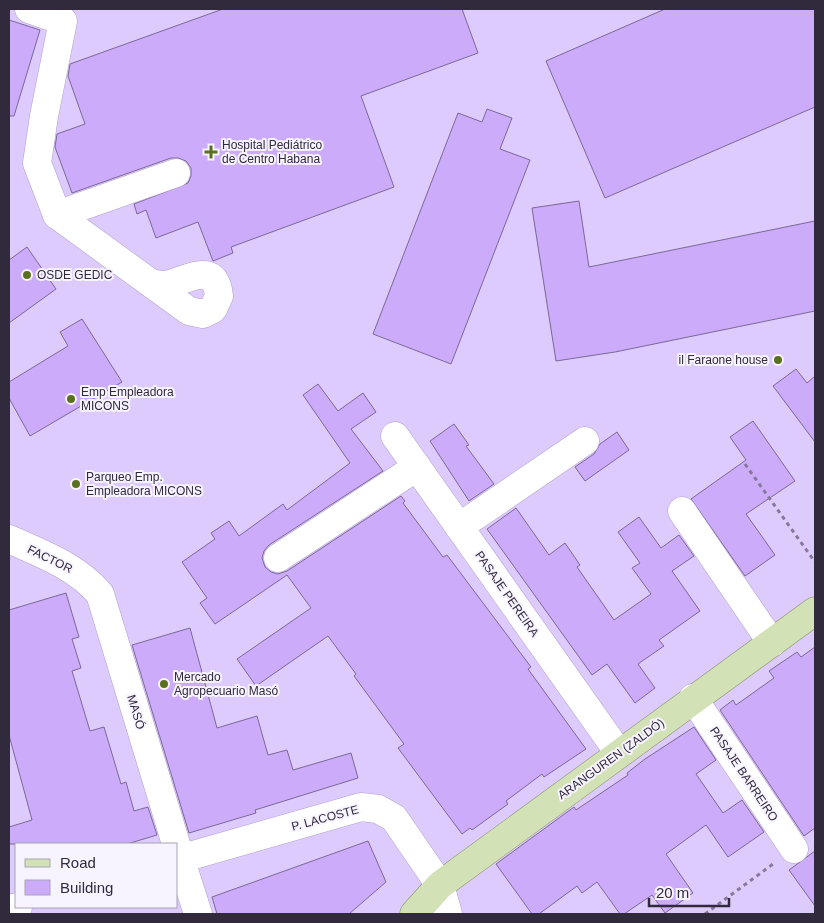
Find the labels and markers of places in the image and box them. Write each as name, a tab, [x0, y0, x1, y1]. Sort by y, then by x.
place label: Hospital Pediátrico de Centro Habana	[222, 138, 322, 166]
marker: Hospital Pediátrico de Centro Habana	[204, 145, 218, 159]
place label: OSDE GEDIC	[37, 268, 113, 282]
marker: OSDE GEDIC	[21, 269, 33, 281]
place label: il Faraone house	[679, 353, 768, 367]
marker: il Faraone house	[772, 354, 784, 366]
place label: Emp Empleadora MICONS	[81, 385, 174, 413]
marker: Emp Empleadora MICONS	[65, 393, 77, 405]
place label: Parqueo Emp. Empleadora MICONS	[86, 470, 202, 498]
marker: Parqueo Emp. Empleadora MICONS	[70, 478, 82, 490]
place label: Mercado Agropecuario Masó	[174, 670, 278, 698]
marker: Mercado Agropecuario Masó	[158, 678, 170, 690]

